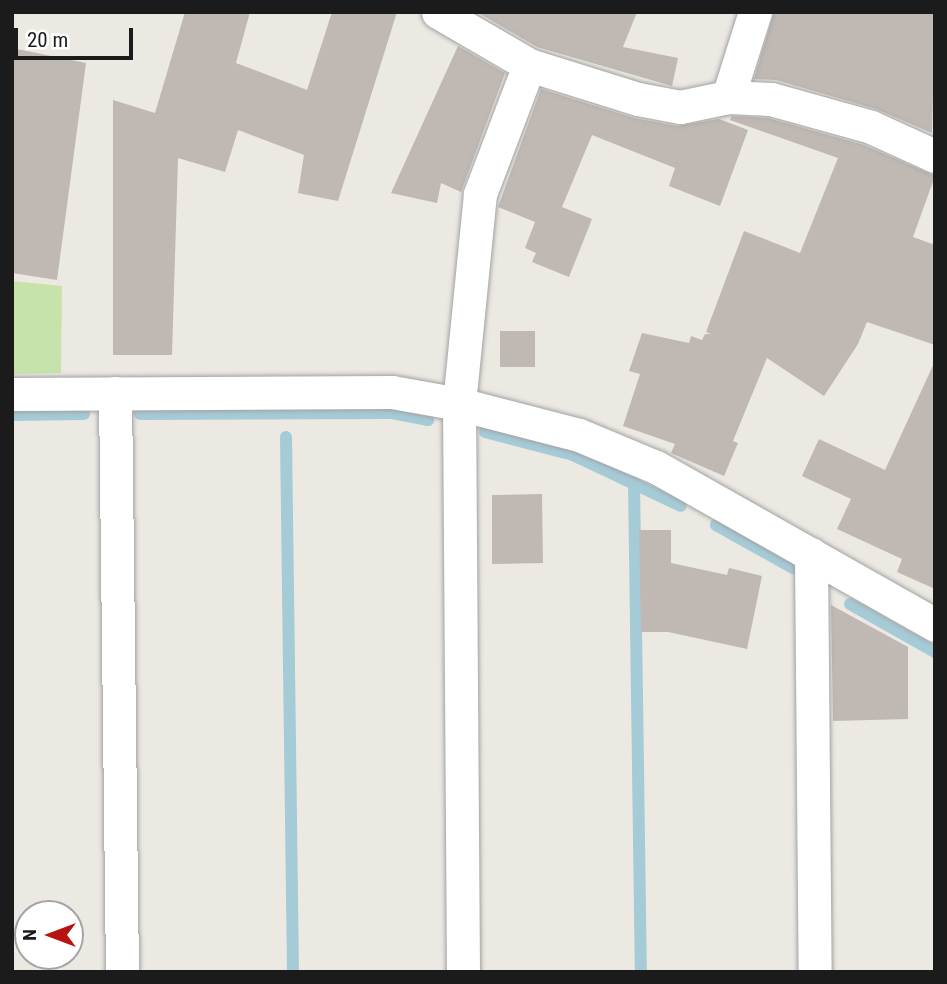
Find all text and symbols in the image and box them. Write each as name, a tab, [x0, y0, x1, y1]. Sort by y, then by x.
scale bar	[18, 14, 136, 58]
text: 20 m	[27, 28, 68, 52]
north arrow	[14, 900, 84, 970]
text: N	[18, 929, 41, 941]

